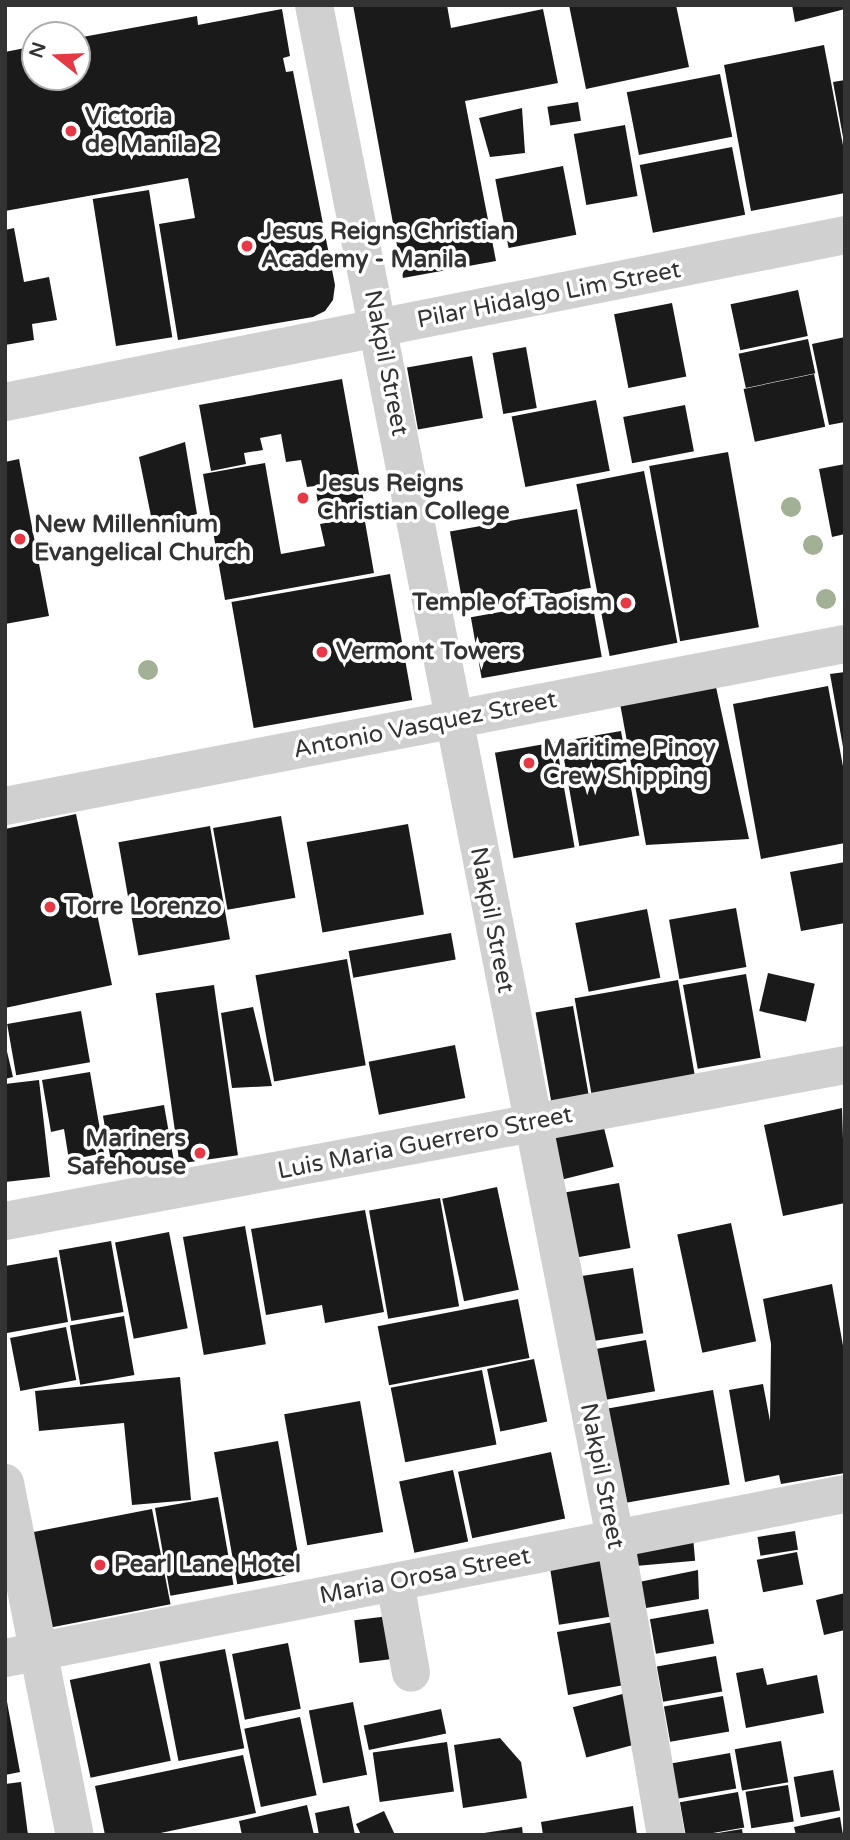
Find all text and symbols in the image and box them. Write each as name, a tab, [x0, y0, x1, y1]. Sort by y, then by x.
north arrow	[21, 21, 91, 91]
text: N	[25, 39, 51, 61]
place label: Victoria de Manila 2	[85, 103, 218, 159]
marker: Victoria de Manila 2	[63, 123, 79, 139]
place label: Jesus Reigns Christian Academy - Manila	[261, 218, 515, 274]
marker: Jesus Reigns Christian Academy - Manila	[239, 238, 255, 254]
street label: Pilar Hidalgo Lim Street	[415, 255, 683, 335]
street label: Nakpil Street	[358, 288, 414, 438]
place label: Jesus Reigns Christian College	[317, 470, 510, 526]
marker: Jesus Reigns Christian College	[295, 490, 311, 506]
place label: New Millennium Evangelical Church	[34, 511, 251, 567]
marker: New Millennium Evangelical Church	[12, 531, 28, 547]
place label: Temple of Taoism	[412, 589, 612, 617]
marker: Temple of Taoism	[618, 595, 634, 611]
place label: Vermont Towers	[336, 638, 521, 666]
marker: Vermont Towers	[314, 644, 330, 660]
street label: Antonio Vasquez Street	[291, 685, 559, 765]
place label: Maritime Pinoy Crew Shipping	[543, 735, 716, 791]
marker: Maritime Pinoy Crew Shipping	[521, 755, 537, 771]
street label: Nakpil Street	[464, 845, 520, 995]
place label: Torre Lorenzo	[64, 893, 222, 921]
marker: Torre Lorenzo	[42, 899, 58, 915]
street label: Luis Maria Guerrero Street	[275, 1100, 575, 1186]
place label: Mariners Safehouse	[67, 1125, 186, 1181]
marker: Mariners Safehouse	[192, 1145, 208, 1161]
street label: Nakpil Street	[574, 1401, 630, 1551]
street label: Maria Orosa Street	[317, 1541, 533, 1611]
place label: Pearl Lane Hotel	[114, 1551, 301, 1579]
marker: Pearl Lane Hotel	[92, 1557, 108, 1573]

